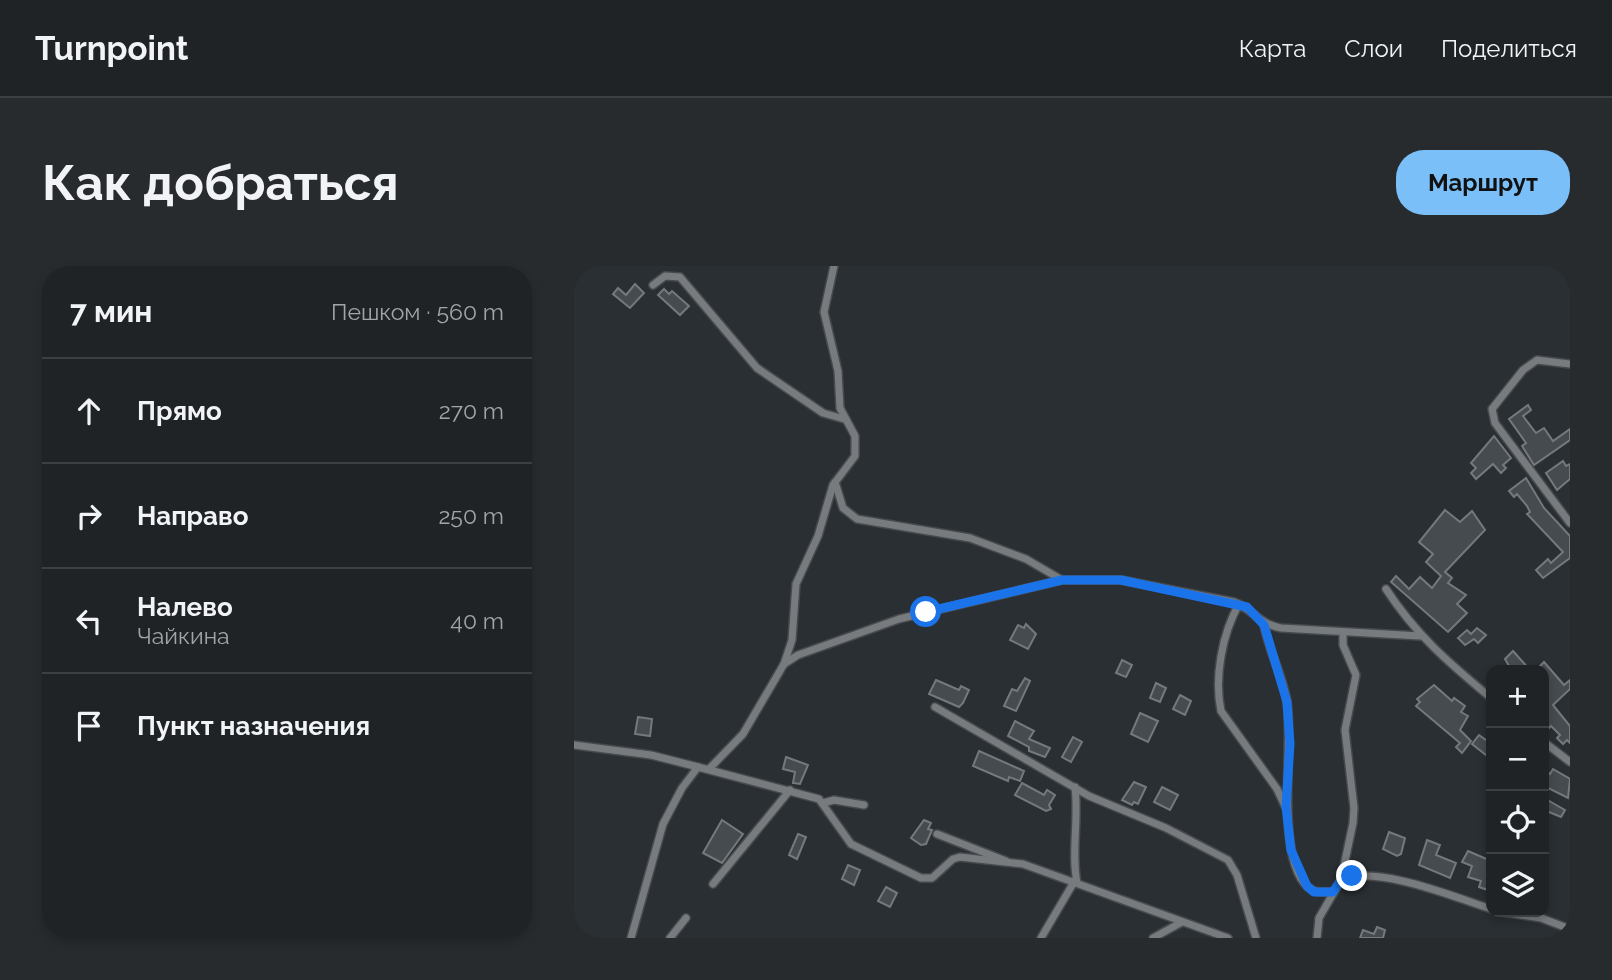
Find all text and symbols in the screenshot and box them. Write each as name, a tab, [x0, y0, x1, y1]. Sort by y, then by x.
text: Turnpoint	[35, 29, 188, 68]
text: Карта	[1239, 34, 1306, 63]
text: Слои	[1344, 34, 1403, 63]
text: Поделиться	[1441, 34, 1577, 63]
button: Маршрут	[1396, 150, 1570, 215]
text: Как добраться	[42, 154, 399, 211]
text: 7 мин	[70, 294, 152, 329]
text: Пешком · 560 m	[331, 298, 504, 325]
icon: ahead	[70, 392, 108, 430]
text: Прямо	[137, 396, 222, 426]
text: 270 m	[439, 397, 504, 424]
icon: right	[70, 497, 108, 535]
text: Направо	[137, 501, 248, 531]
text: 250 m	[438, 502, 504, 529]
text: Налево	[137, 592, 233, 622]
route start	[910, 596, 941, 627]
icon: left	[70, 602, 108, 640]
text: 40 m	[450, 607, 504, 634]
text: Чайкина	[137, 622, 230, 649]
map controls	[1486, 665, 1549, 917]
button: +	[1486, 665, 1549, 728]
icon: arrive	[70, 707, 108, 745]
text: Пункт назначения	[137, 711, 370, 741]
button: −	[1486, 728, 1549, 791]
button: locate	[1486, 791, 1549, 854]
button: layers	[1486, 854, 1549, 917]
route end	[1336, 860, 1367, 891]

